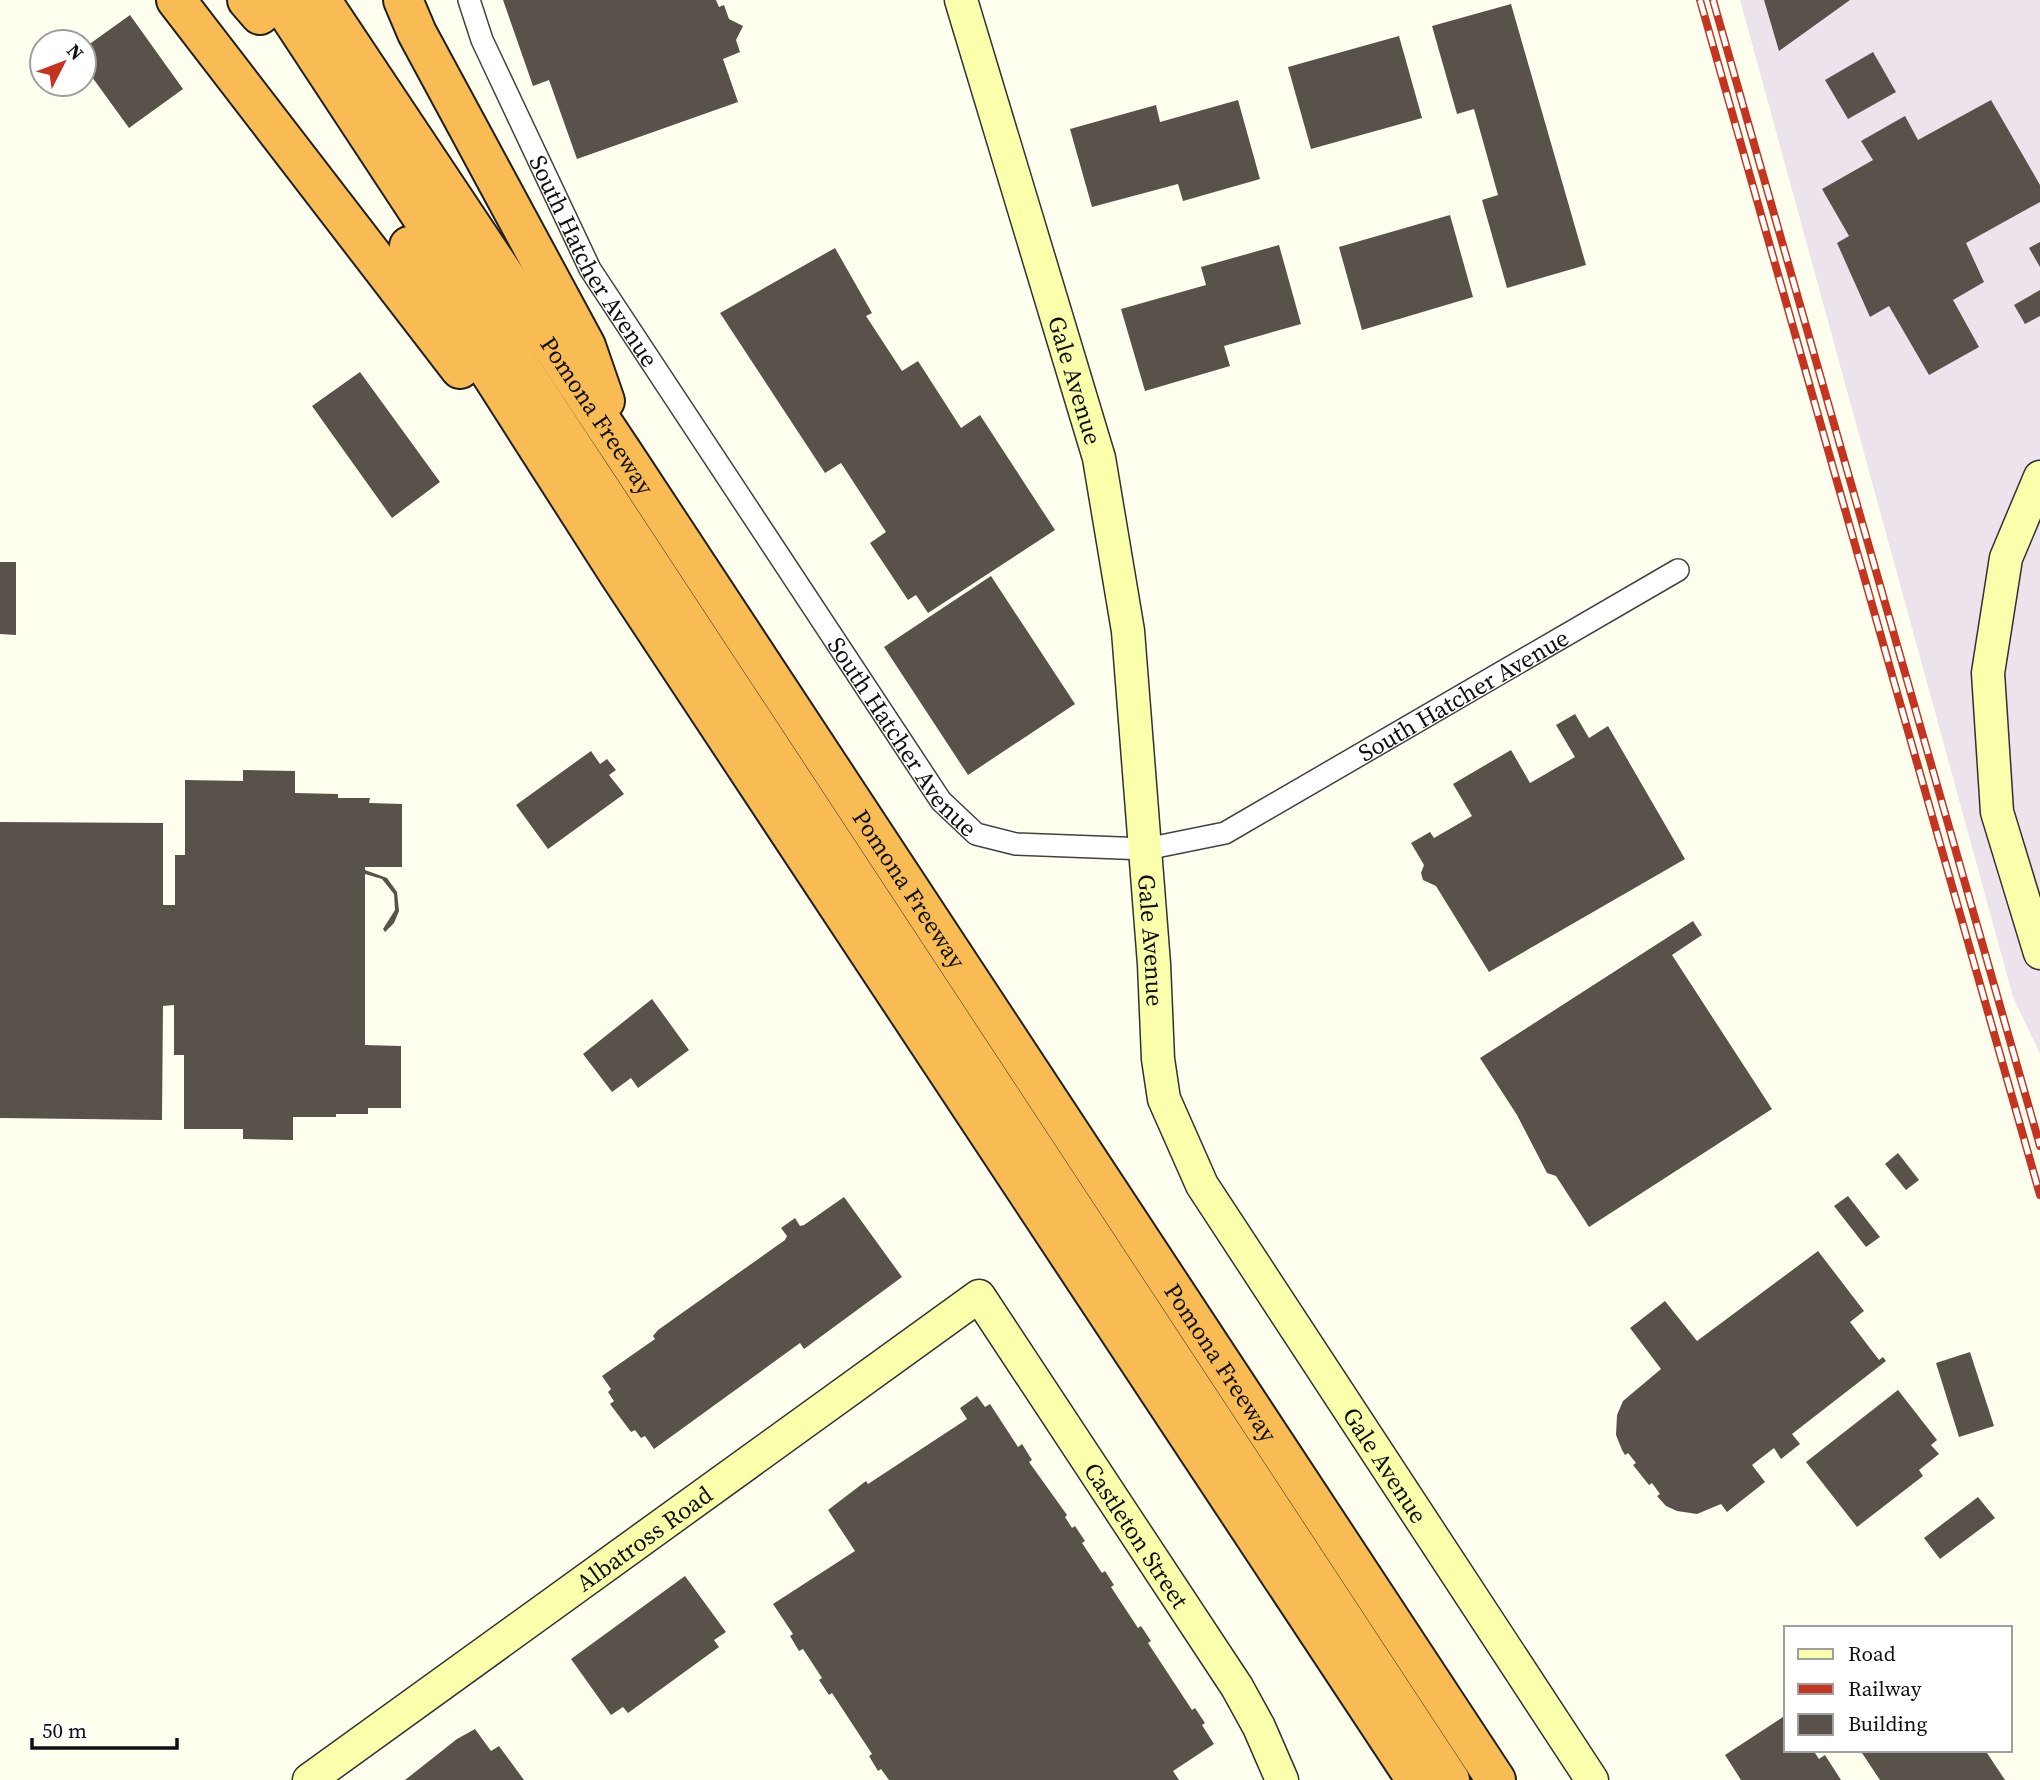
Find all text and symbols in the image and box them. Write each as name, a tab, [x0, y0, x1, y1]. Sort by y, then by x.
north arrow	[28, 28, 98, 98]
text: N	[61, 38, 90, 66]
street label: South Hatcher Avenue	[522, 149, 666, 373]
street label: Gale Avenue	[1041, 312, 1110, 448]
street label: Pomona Freeway	[533, 330, 663, 501]
street label: South Hatcher Avenue	[1352, 621, 1574, 769]
street label: South Hatcher Avenue	[821, 630, 985, 844]
street label: Pomona Freeway	[845, 803, 974, 975]
street label: Gale Avenue	[1131, 873, 1172, 1007]
street label: Pomona Freeway	[1157, 1277, 1286, 1449]
street label: Gale Avenue	[1335, 1400, 1436, 1529]
street label: Castleton Street	[1077, 1456, 1197, 1615]
street label: Albatross Road	[569, 1477, 719, 1599]
legend	[1784, 1626, 2012, 1752]
text: Road	[1848, 1639, 1896, 1668]
text: Railway	[1848, 1674, 1922, 1703]
scale bar	[32, 1706, 177, 1750]
text: Building	[1848, 1709, 1927, 1738]
text: 50 m	[42, 1716, 87, 1745]

